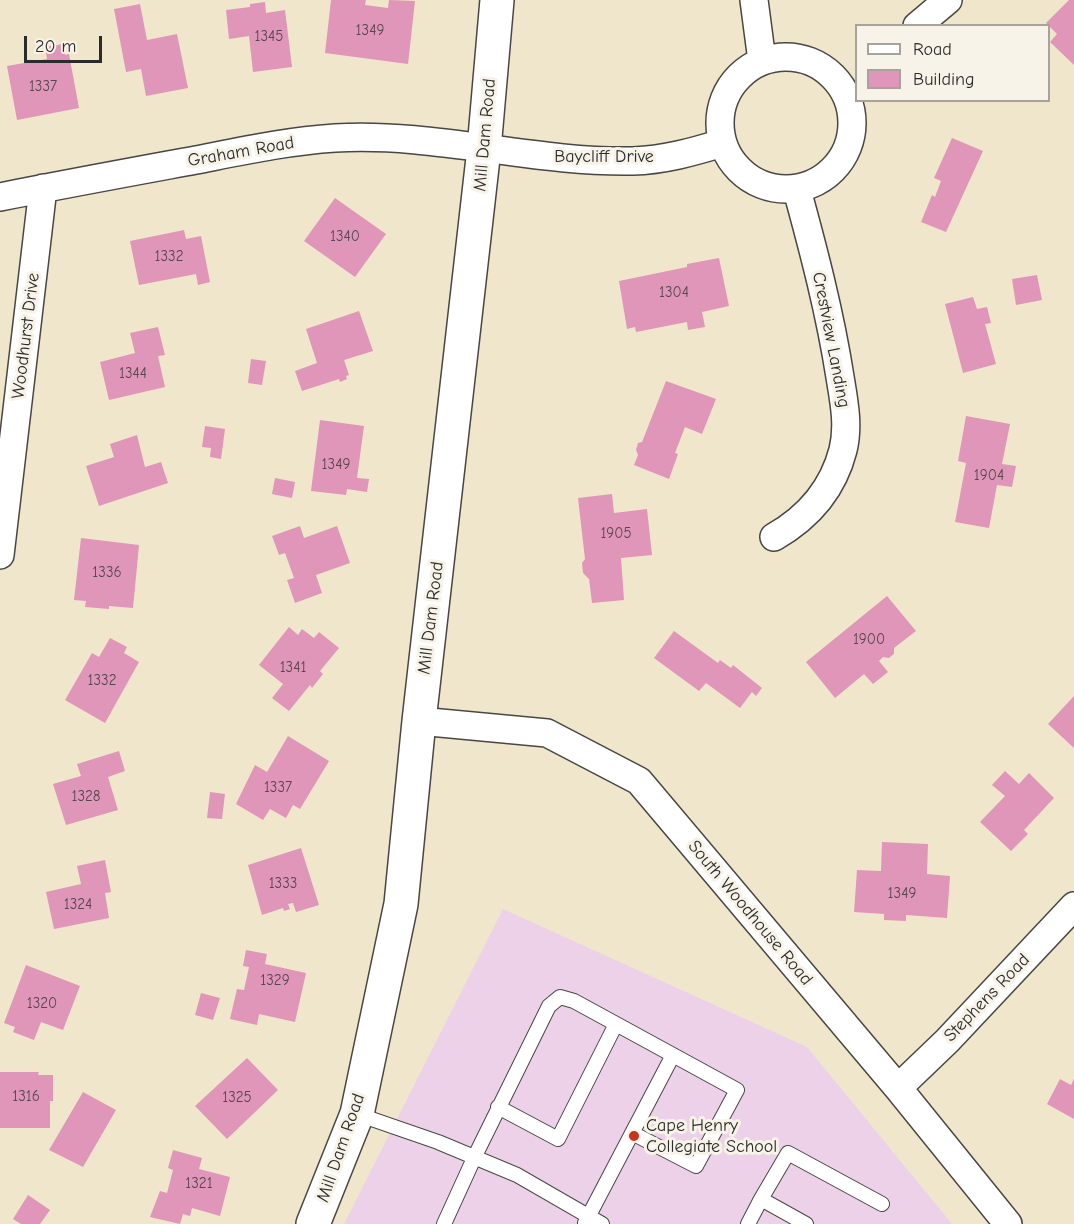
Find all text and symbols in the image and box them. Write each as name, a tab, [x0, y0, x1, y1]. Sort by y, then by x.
house number: 1349	[356, 22, 384, 40]
scale bar	[27, 24, 105, 62]
legend	[855, 24, 1050, 102]
house number: 1345	[255, 28, 283, 46]
text: 20 m	[35, 36, 76, 57]
text: Road	[913, 39, 952, 60]
text: Building	[913, 69, 975, 90]
house number: 1337	[29, 78, 57, 96]
street label: Mill Dam Road	[469, 78, 501, 192]
street label: Graham Road	[186, 132, 296, 172]
street label: Baycliff Drive	[554, 146, 654, 168]
house number: 1340	[330, 228, 360, 246]
house number: 1332	[155, 248, 183, 266]
street label: Crestview Landing	[807, 270, 855, 410]
street label: Woodhurst Drive	[8, 272, 44, 400]
house number: 1304	[659, 284, 689, 302]
house number: 1344	[119, 365, 147, 383]
house number: 1349	[322, 456, 350, 474]
house number: 1904	[974, 467, 1004, 485]
house number: 1905	[600, 525, 632, 543]
street label: Mill Dam Road	[413, 560, 449, 676]
house number: 1336	[92, 564, 122, 582]
house number: 1900	[853, 631, 885, 649]
house number: 1341	[280, 659, 306, 677]
house number: 1332	[88, 672, 116, 690]
house number: 1337	[264, 779, 292, 797]
house number: 1328	[71, 788, 101, 806]
street label: South Woodhouse Road	[683, 836, 817, 990]
house number: 1333	[269, 875, 297, 893]
house number: 1349	[888, 885, 916, 903]
house number: 1324	[64, 896, 92, 914]
street label: Stephens Road	[940, 949, 1034, 1047]
house number: 1329	[260, 972, 290, 990]
house number: 1320	[27, 995, 57, 1013]
house number: 1316	[12, 1088, 40, 1106]
house number: 1325	[222, 1089, 252, 1107]
street label: Mill Dam Road	[312, 1091, 370, 1205]
place label: Cape Henry Collegiate School	[646, 1115, 777, 1158]
marker: Cape Henry Collegiate School	[627, 1129, 641, 1143]
house number: 1321	[185, 1175, 213, 1193]

